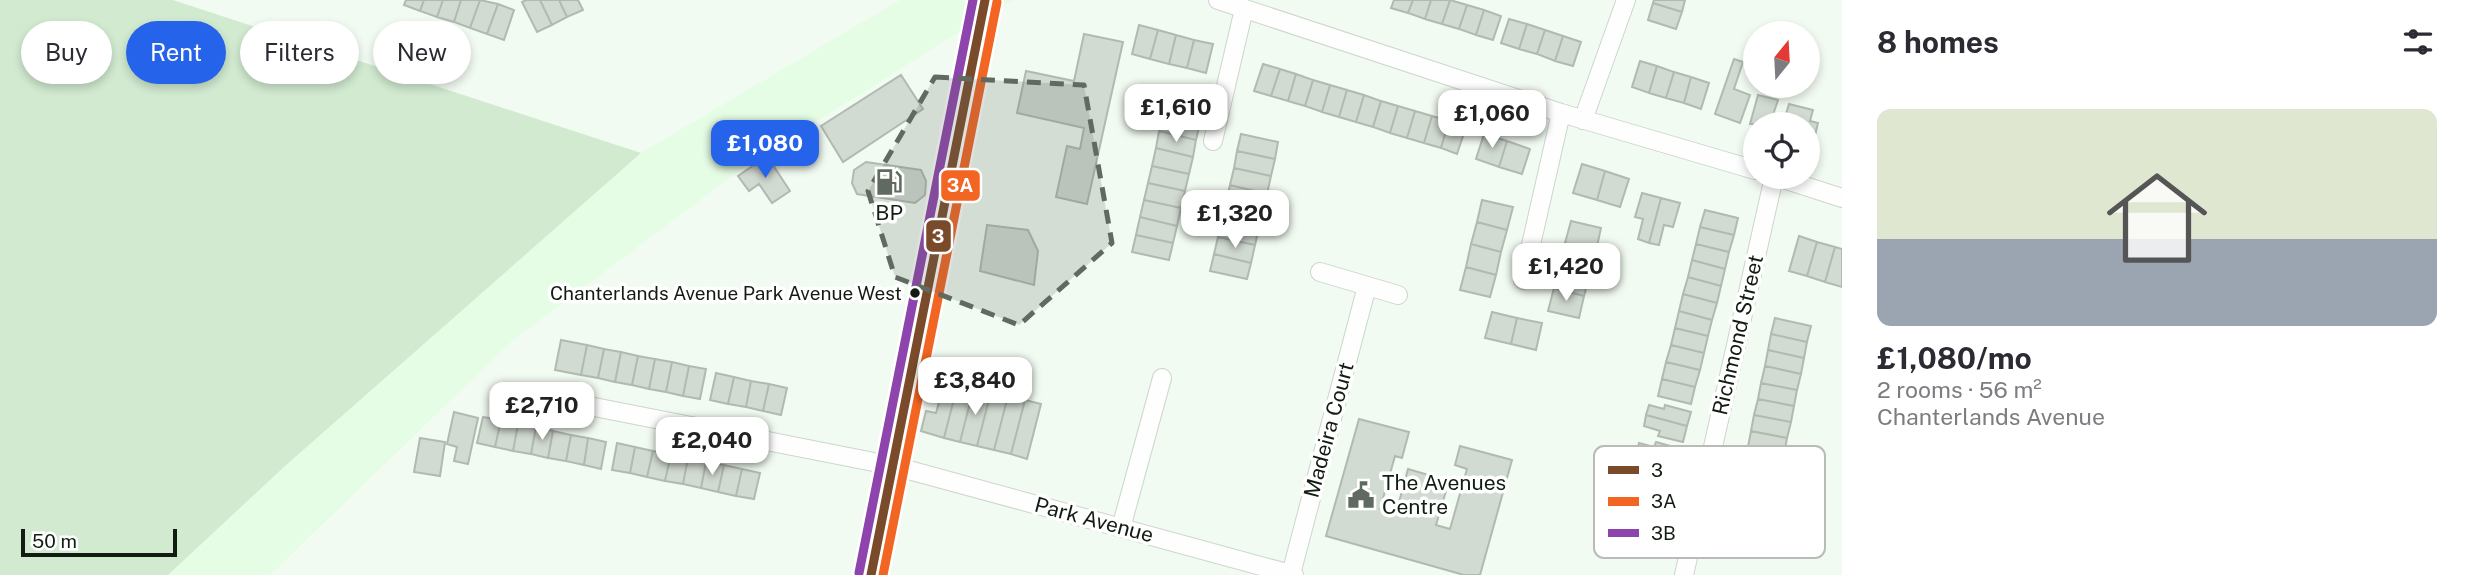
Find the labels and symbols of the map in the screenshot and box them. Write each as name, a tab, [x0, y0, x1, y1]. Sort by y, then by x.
north arrow	[1743, 21, 1820, 98]
pin: £1,610	[1119, 85, 1233, 144]
pin: £1,060	[1435, 90, 1549, 150]
pin: £1,080	[708, 120, 822, 180]
fuel station icon: BP	[874, 167, 904, 197]
line badge: 3A	[940, 169, 981, 202]
text: 3A	[947, 174, 973, 196]
pin: £1,320	[1178, 190, 1292, 250]
place label: BP	[875, 200, 903, 225]
line badge: 3	[925, 219, 952, 253]
text: 3	[932, 225, 944, 247]
pin: £1,420	[1509, 244, 1623, 303]
street label: Richmond Street	[1707, 252, 1768, 417]
place label: Chanterlands Avenue Park Avenue West	[550, 282, 902, 304]
marker: Chanterlands Avenue Park Avenue West	[908, 286, 922, 300]
pin: £3,840	[918, 358, 1032, 417]
street label: Madeira Court	[1298, 359, 1359, 500]
pin: £2,710	[485, 382, 599, 442]
pin: £2,040	[655, 418, 769, 477]
legend	[1594, 446, 1825, 558]
text: 3	[1651, 459, 1663, 481]
place label: The Avenues Centre	[1382, 470, 1506, 519]
public building icon: The Avenues Centre	[1346, 480, 1376, 510]
text: 3A	[1651, 490, 1676, 512]
street label: Park Avenue	[1032, 492, 1156, 547]
text: 3B	[1651, 522, 1676, 544]
scale bar	[21, 526, 177, 558]

